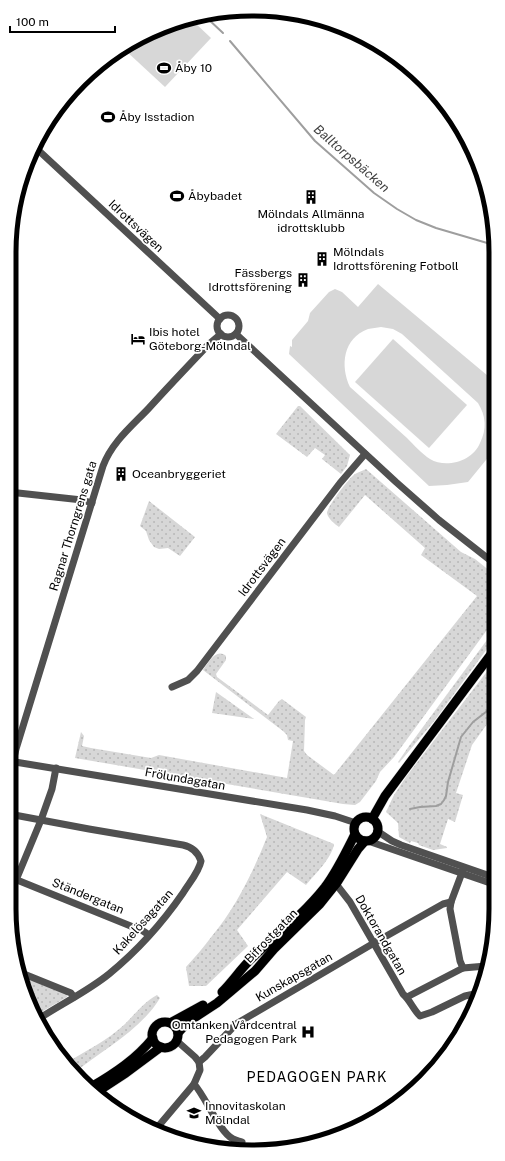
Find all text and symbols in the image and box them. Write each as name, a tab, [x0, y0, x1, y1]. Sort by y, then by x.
scale bar	[10, 8, 115, 34]
text: 100 m	[16, 15, 49, 29]
sports icon: Åby 10	[156, 60, 172, 76]
place label: Åby 10	[175, 61, 212, 75]
sports icon: Åby Isstadion	[100, 109, 116, 125]
place label: Åby Isstadion	[119, 110, 195, 124]
water label: Balltorpsbäcken	[311, 122, 393, 195]
sports icon: Åbybadet	[169, 188, 185, 204]
place label: Åbybadet	[188, 189, 242, 203]
building icon: Mölndals Allmänna idrottsklubb	[303, 189, 319, 205]
street label: Idrottsvägen	[106, 197, 166, 255]
place label: Mölndals Allmänna idrottsklubb	[257, 207, 365, 235]
place label: Mölndals Idrottsförening Fotboll	[333, 245, 459, 273]
building icon: Mölndals Idrottsförening Fotboll	[314, 251, 330, 267]
place label: Fässbergs Idrottsförening	[208, 266, 292, 294]
building icon: Fässbergs Idrottsförening	[295, 272, 311, 288]
place label: Ibis hotel Göteborg-Mölndal	[149, 325, 251, 353]
hotel icon: Ibis hotel Göteborg-Mölndal	[130, 331, 146, 347]
street label: Ragnar Thorngrens gata	[47, 459, 99, 593]
building icon: Oceanbryggeriet	[113, 466, 129, 482]
place label: Oceanbryggeriet	[132, 467, 226, 481]
street label: Idrottsvägen	[235, 535, 289, 599]
street label: Frölundagatan	[144, 765, 226, 793]
street label: Ständergatan	[50, 875, 126, 917]
street label: Kakelösagatan	[110, 887, 176, 957]
street label: Doktorandgatan	[352, 893, 410, 978]
street label: Bifrostgatan	[242, 906, 300, 966]
street label: Kunskapsgatan	[253, 949, 335, 1005]
place label: Omtanken Vårdcentral Pedagogen Park	[172, 1018, 297, 1046]
hospital icon: Omtanken Vårdcentral Pedagogen Park	[300, 1024, 316, 1040]
district label: PEDAGOGEN PARK	[247, 1069, 387, 1085]
place label: Innovitaskolan Mölndal	[205, 1099, 286, 1127]
school or university icon: Innovitaskolan Mölndal	[186, 1105, 202, 1121]

